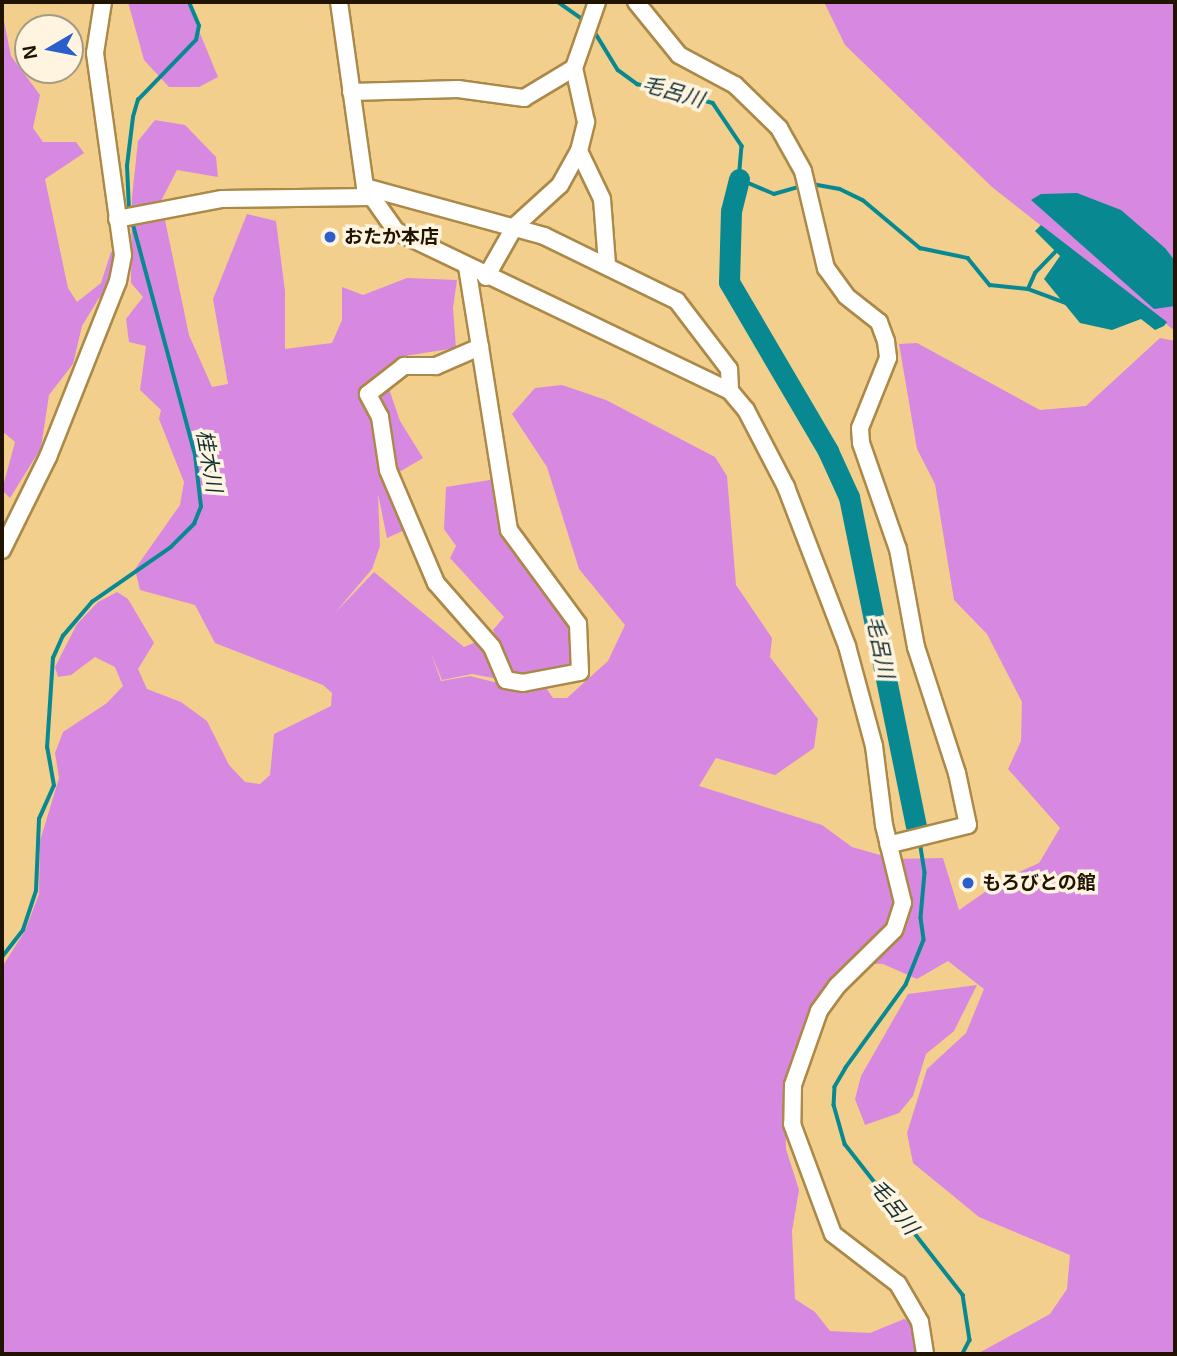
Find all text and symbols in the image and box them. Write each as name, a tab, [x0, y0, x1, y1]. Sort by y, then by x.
north arrow	[14, 14, 84, 84]
text: N	[18, 44, 41, 61]
water label: 毛呂川	[639, 71, 707, 113]
place label: おたか本店	[344, 226, 439, 248]
marker: おたか本店	[322, 229, 338, 245]
water label: 桂木川	[191, 428, 227, 494]
water label: 毛呂川	[861, 614, 899, 680]
place label: もろびとの館	[982, 872, 1096, 894]
marker: もろびとの館	[960, 875, 976, 891]
water label: 毛呂川	[865, 1174, 923, 1240]

